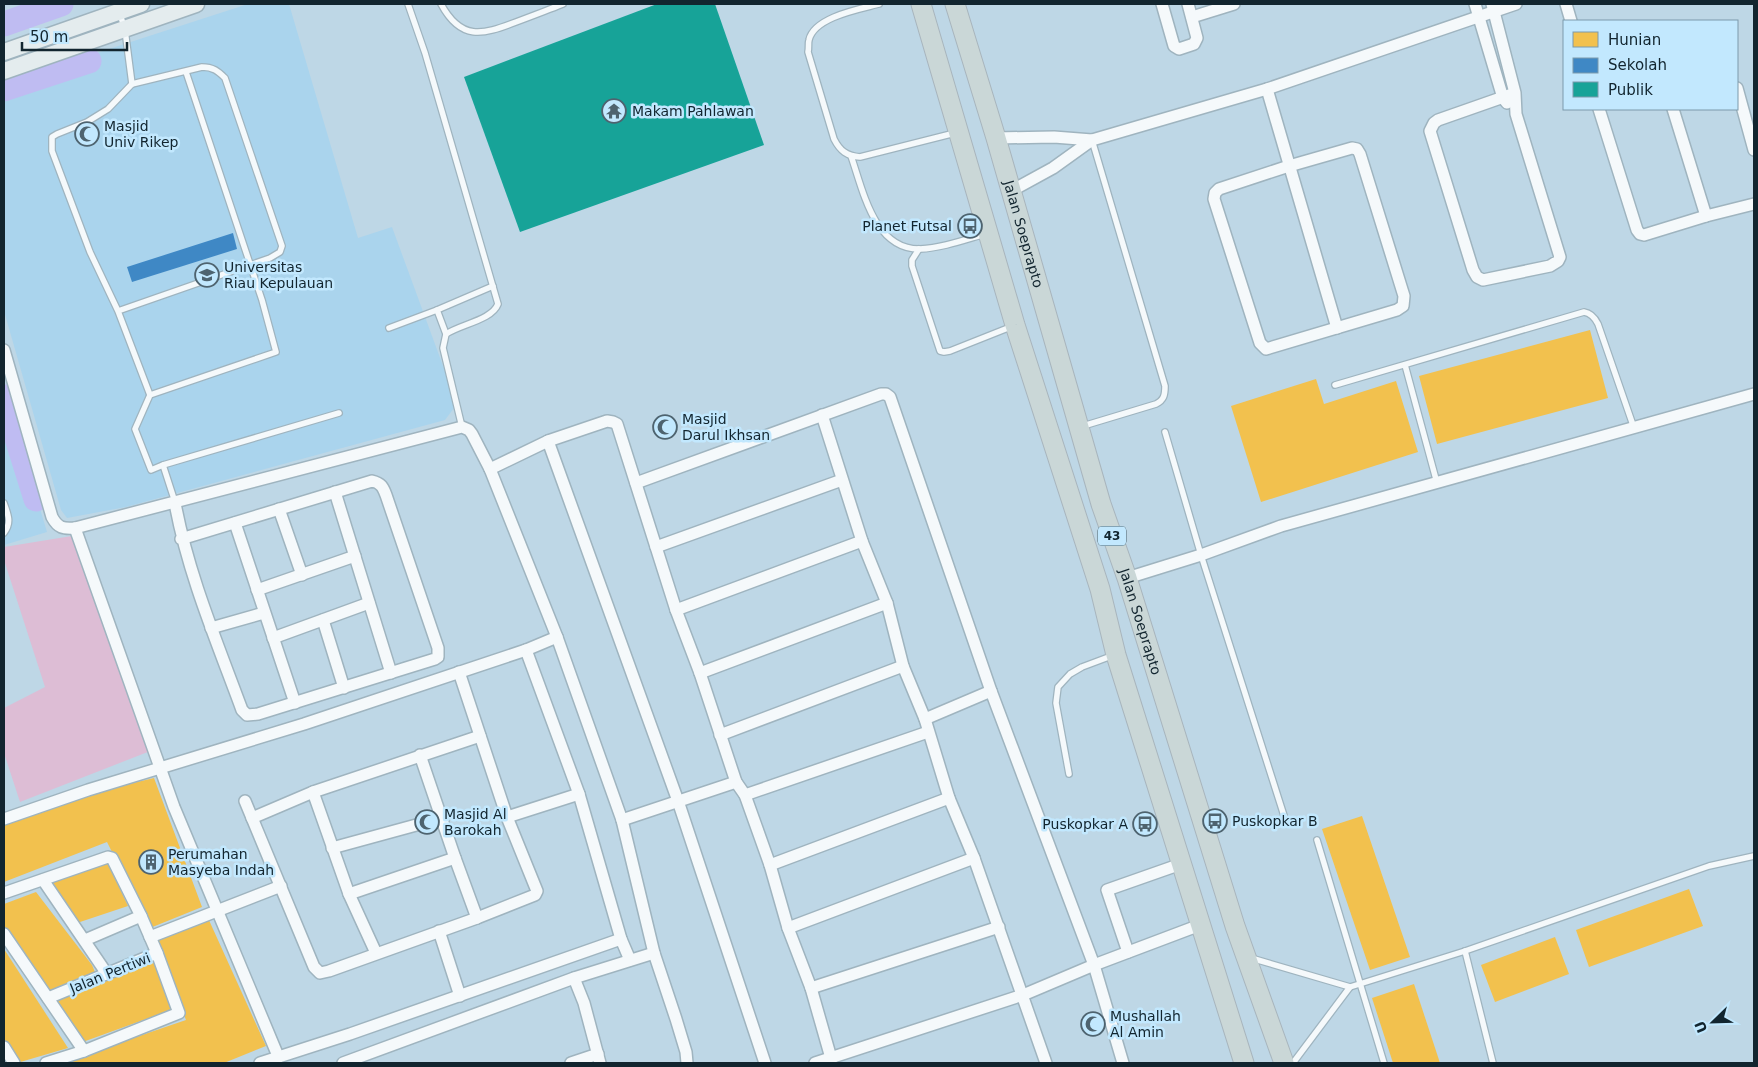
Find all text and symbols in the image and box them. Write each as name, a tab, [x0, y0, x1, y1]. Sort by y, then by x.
scale bar	[22, 20, 128, 52]
legend	[1563, 20, 1738, 110]
text: 50 m	[30, 28, 68, 46]
text: Hunian	[1608, 31, 1661, 49]
text: Sekolah	[1608, 56, 1667, 74]
text: Publik	[1608, 81, 1653, 99]
temple icon: Makam Pahlawan	[601, 98, 627, 124]
place label: Makam Pahlawan	[632, 103, 754, 119]
place label: Masjid Univ Rikep	[104, 118, 179, 150]
mosque icon: Masjid Univ Rikep	[74, 121, 100, 147]
street label: Jalan Soeprapto	[1000, 178, 1047, 289]
bus stop icon: Planet Futsal	[957, 213, 983, 239]
place label: Planet Futsal	[862, 218, 952, 234]
place label: Universitas Riau Kepulauan	[224, 259, 333, 291]
school or university icon: Universitas Riau Kepulauan	[194, 262, 220, 288]
place label: Masjid Darul Ikhsan	[682, 411, 770, 443]
mosque icon: Masjid Darul Ikhsan	[652, 414, 678, 440]
road number: 43	[1098, 526, 1126, 546]
street label: Jalan Soeprapto	[1116, 565, 1165, 677]
place label: Masjid Al Barokah	[444, 806, 507, 838]
bus stop icon: Puskopkar B	[1202, 808, 1228, 834]
mosque icon: Masjid Al Barokah	[414, 809, 440, 835]
bus stop icon: Puskopkar A	[1132, 811, 1158, 837]
place label: Puskopkar B	[1232, 813, 1318, 829]
place label: Puskopkar A	[1042, 816, 1128, 832]
place label: Perumahan Masyeba Indah	[168, 846, 274, 878]
building icon: Perumahan Masyeba Indah	[138, 849, 164, 875]
street label: Jalan Pertiwi	[66, 950, 153, 997]
north arrow	[1688, 997, 1738, 1047]
place label: Mushallah Al Amin	[1110, 1008, 1181, 1040]
mosque icon: Mushallah Al Amin	[1080, 1011, 1106, 1037]
text: U	[1691, 1019, 1711, 1035]

